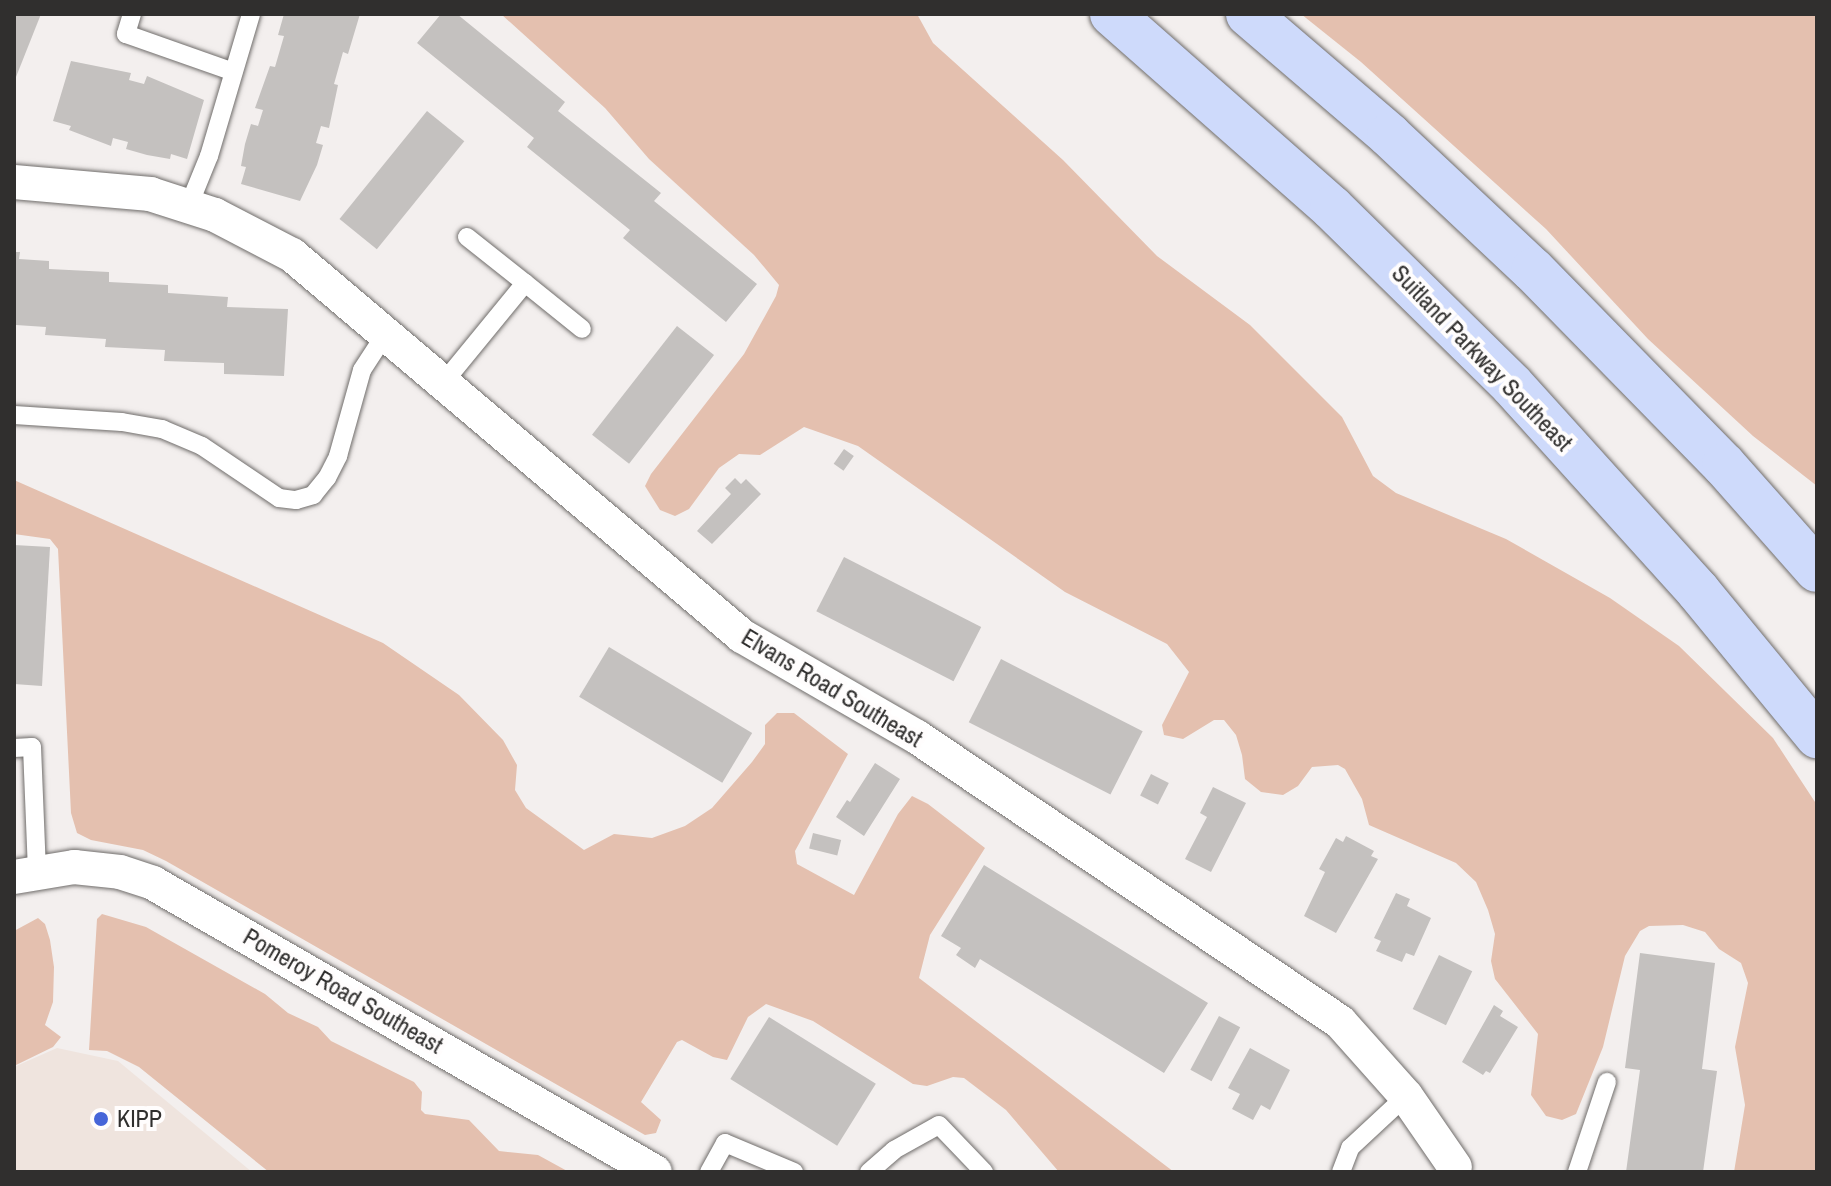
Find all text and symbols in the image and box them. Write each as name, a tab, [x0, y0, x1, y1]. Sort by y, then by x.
street label: Suitland Parkway Southeast	[1386, 259, 1578, 457]
street label: Elvans Road Southeast	[736, 623, 928, 753]
street label: Pomeroy Road Southeast	[238, 922, 448, 1060]
place label: KIPP	[117, 1105, 162, 1133]
marker: KIPP	[92, 1110, 110, 1128]

